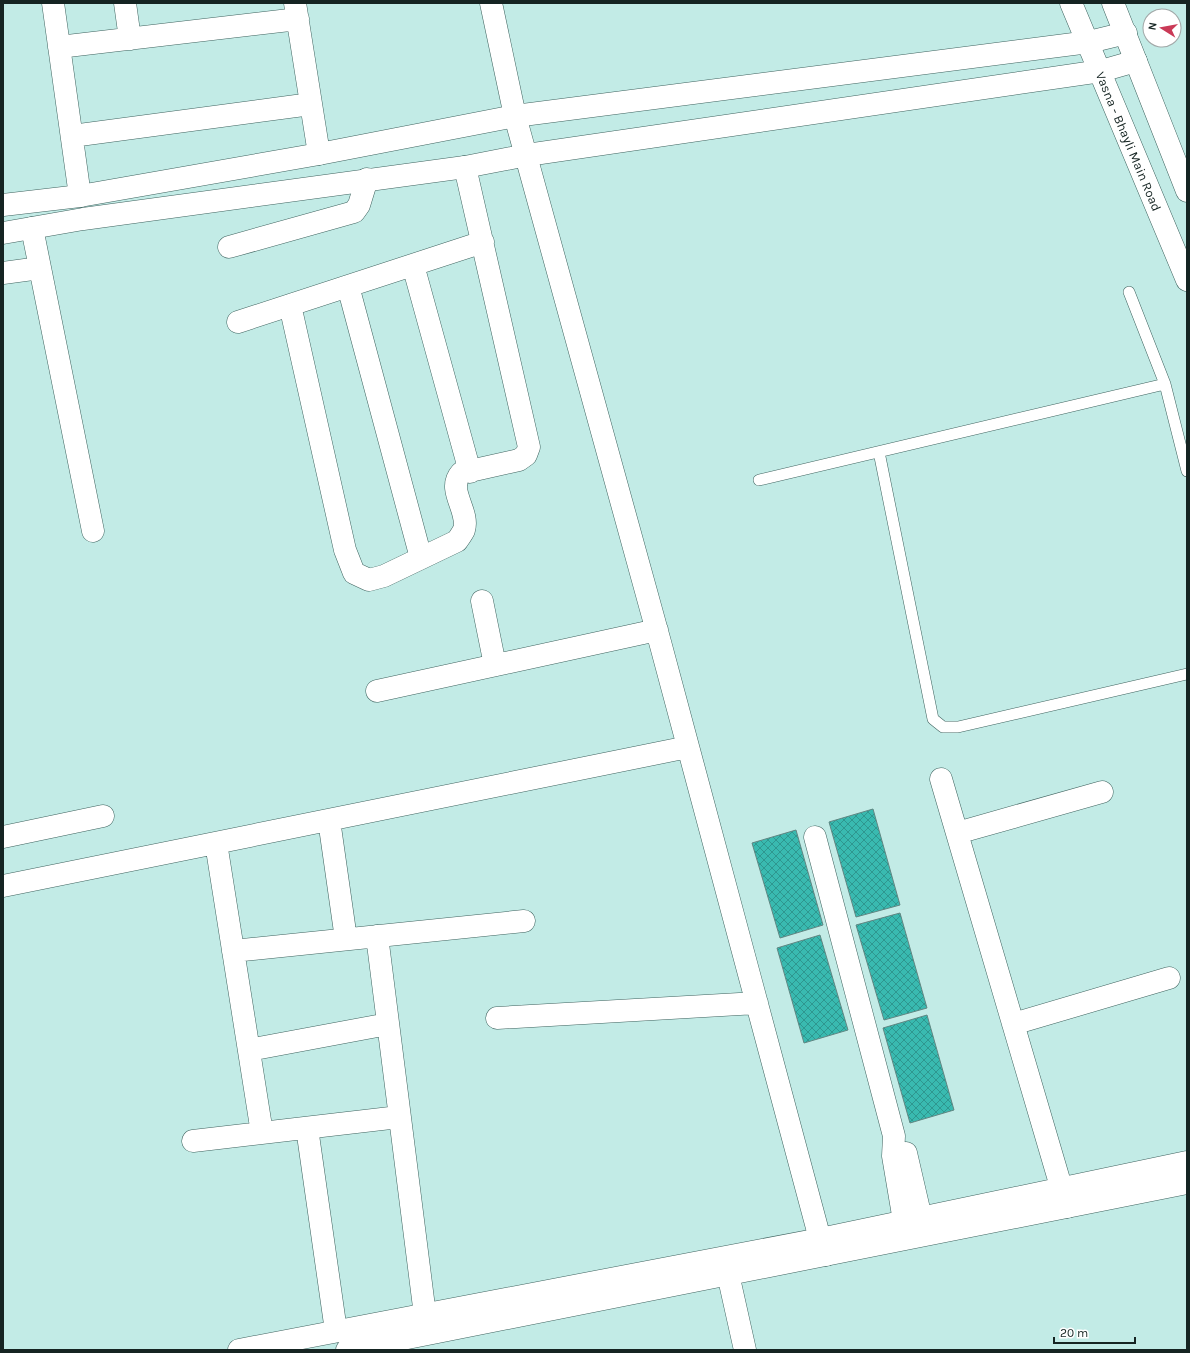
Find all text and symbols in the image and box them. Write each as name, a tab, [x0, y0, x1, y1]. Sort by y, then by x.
north arrow	[1142, 8, 1182, 48]
text: N	[1146, 21, 1160, 31]
street label: Vasna - Bhayli Main Road	[1093, 70, 1164, 213]
scale bar	[1054, 1319, 1135, 1345]
text: 20 m	[1060, 1326, 1088, 1340]

